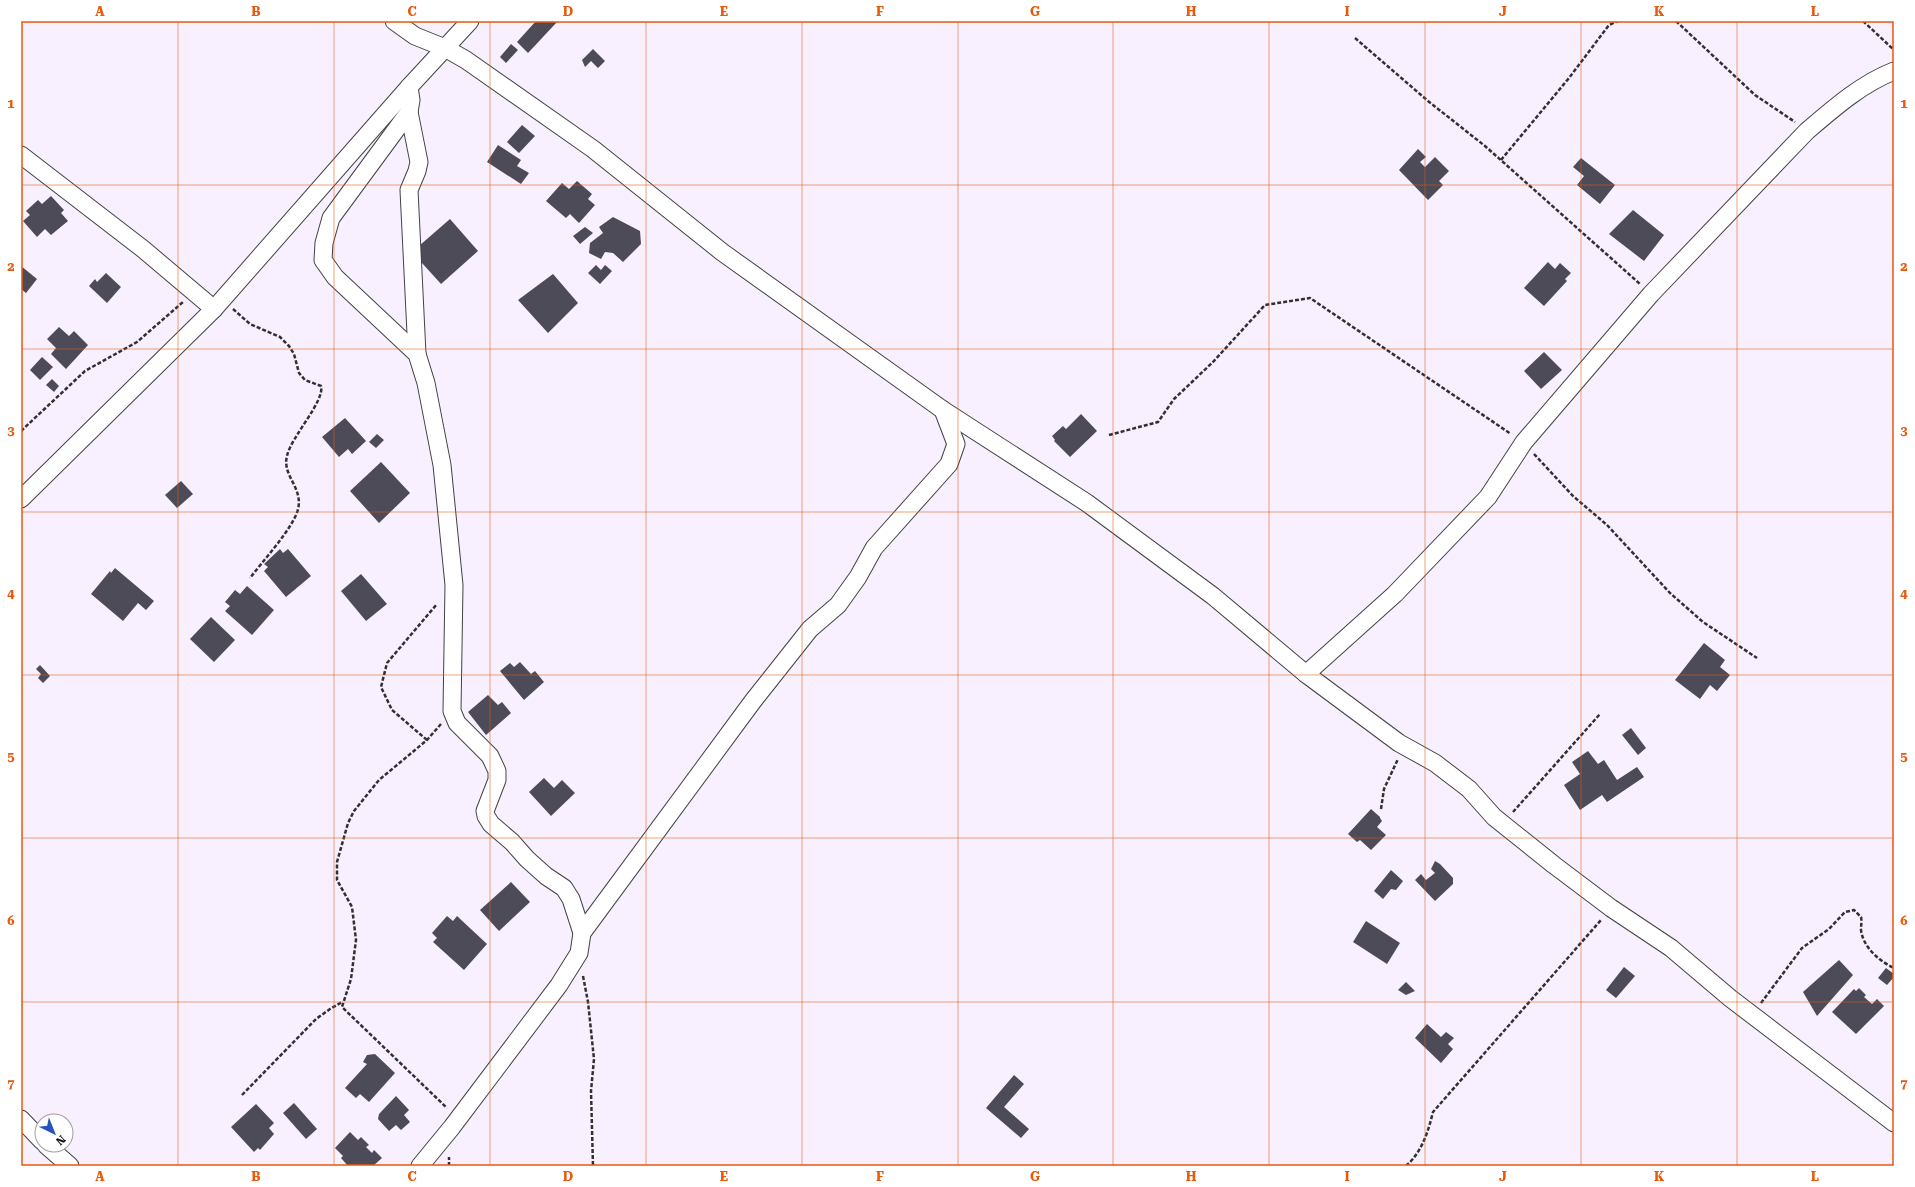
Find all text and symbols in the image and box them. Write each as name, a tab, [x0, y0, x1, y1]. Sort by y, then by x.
text: A	[95, 4, 105, 19]
text: B	[251, 4, 261, 19]
text: C	[407, 4, 417, 19]
text: D	[563, 4, 573, 19]
text: E	[720, 4, 728, 19]
text: F	[876, 4, 884, 19]
text: G	[1030, 4, 1040, 19]
text: H	[1186, 4, 1197, 19]
text: I	[1344, 4, 1350, 19]
text: J	[1499, 4, 1507, 19]
text: K	[1654, 4, 1665, 19]
text: L	[1811, 4, 1819, 19]
text: 1	[7, 96, 15, 111]
text: 1	[1900, 96, 1908, 111]
text: 2	[7, 259, 15, 274]
text: 2	[1900, 259, 1908, 274]
text: 3	[7, 423, 15, 438]
text: 3	[1900, 423, 1908, 438]
text: 4	[7, 586, 15, 601]
text: 4	[1900, 586, 1908, 601]
text: 5	[7, 749, 15, 764]
text: 5	[1900, 749, 1908, 764]
text: 6	[7, 913, 15, 928]
text: 6	[1900, 913, 1908, 928]
text: 7	[7, 1076, 15, 1091]
text: 7	[1900, 1076, 1908, 1091]
north arrow	[34, 1113, 74, 1153]
text: N	[53, 1132, 68, 1148]
text: A	[95, 1169, 105, 1184]
text: B	[251, 1169, 261, 1184]
text: C	[407, 1169, 417, 1184]
text: D	[563, 1169, 573, 1184]
text: E	[720, 1169, 728, 1184]
text: F	[876, 1169, 884, 1184]
text: G	[1030, 1169, 1040, 1184]
text: H	[1186, 1169, 1197, 1184]
text: I	[1344, 1169, 1350, 1184]
text: J	[1499, 1169, 1507, 1184]
text: K	[1654, 1169, 1665, 1184]
text: L	[1811, 1169, 1819, 1184]

